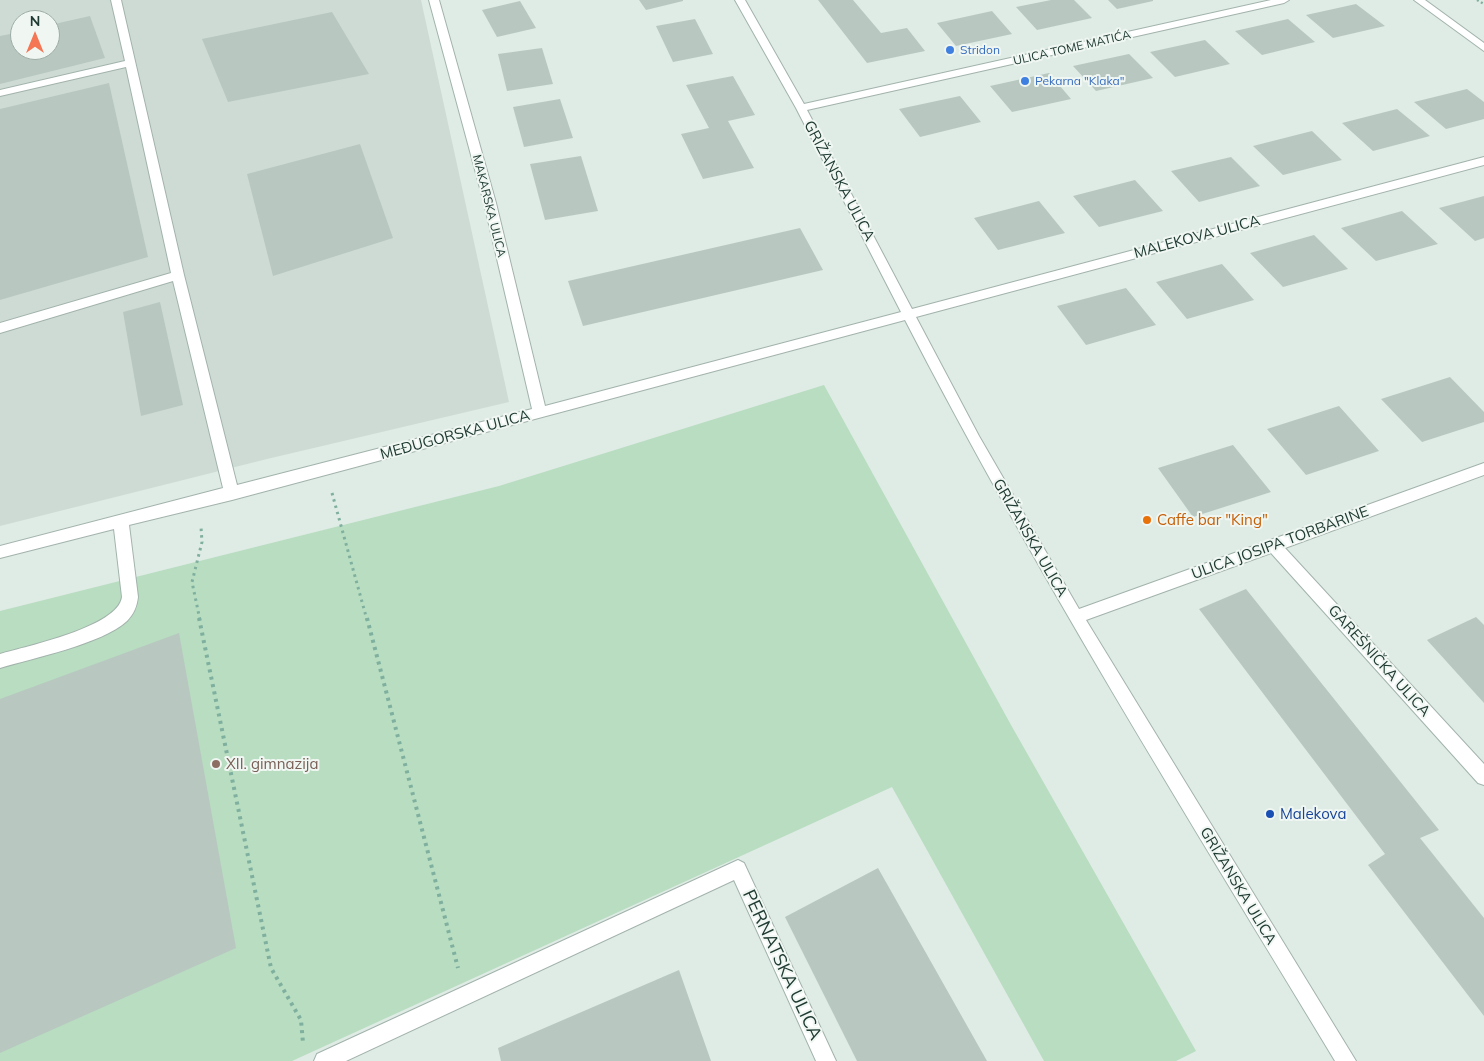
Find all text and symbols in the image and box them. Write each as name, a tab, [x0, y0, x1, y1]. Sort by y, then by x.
north arrow	[10, 10, 60, 60]
text: N	[30, 12, 40, 30]
street label: ULICA TOME MATIĆA	[1012, 27, 1132, 69]
place label: Stridon	[960, 43, 1000, 57]
marker: Stridon	[944, 44, 956, 56]
place label: Pekarna "Klaka"	[1035, 74, 1125, 88]
marker: Pekarna "Klaka"	[1019, 75, 1031, 87]
street label: GRIŽANSKA ULICA	[800, 118, 878, 244]
street label: MAKARSKA ULICA	[469, 153, 509, 259]
street label: MALEKOVA ULICA	[1132, 211, 1262, 263]
street label: MEĐUGORSKA ULICA	[378, 406, 532, 464]
street label: GRIŽANSKA ULICA	[989, 476, 1071, 600]
street label: ULICA JOSIPA TORBARINE	[1189, 503, 1371, 583]
place label: Caffe bar "King"	[1157, 511, 1268, 529]
marker: Caffe bar "King"	[1141, 514, 1153, 526]
street label: GAREŠNIČKA ULICA	[1324, 602, 1434, 720]
place label: XII. gimnazija	[226, 755, 318, 773]
marker: XII. gimnazija	[210, 758, 222, 770]
place label: Malekova	[1280, 805, 1346, 823]
marker: Malekova	[1264, 808, 1276, 820]
street label: GRIŽANSKA ULICA	[1196, 824, 1280, 948]
street label: PERNATSKA ULICA	[738, 886, 826, 1044]

